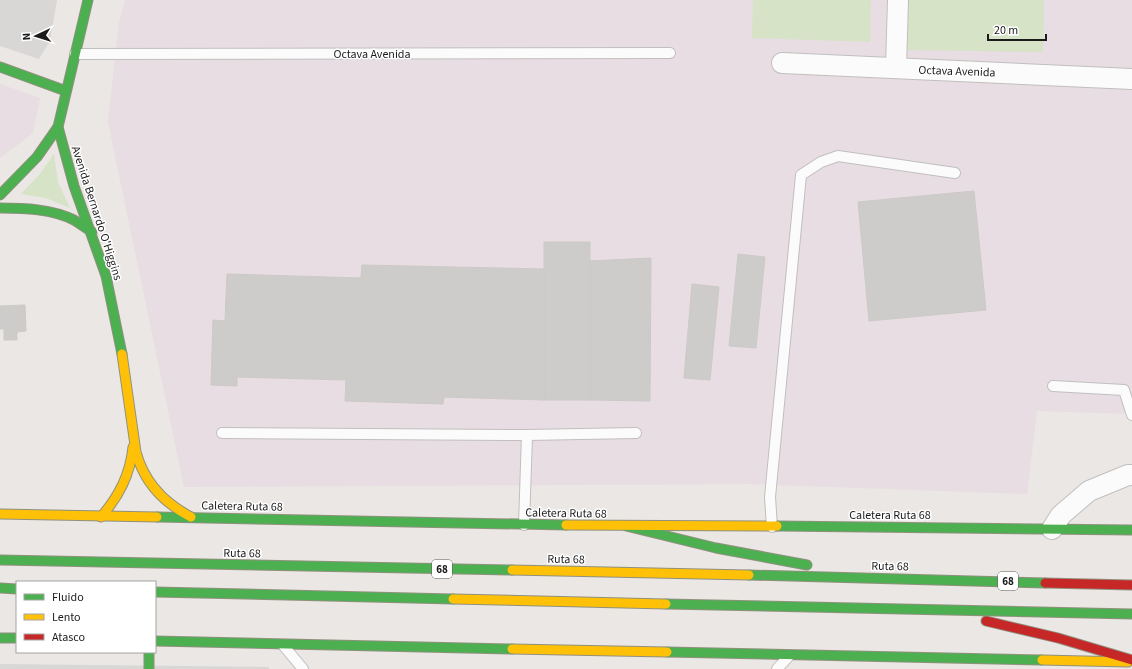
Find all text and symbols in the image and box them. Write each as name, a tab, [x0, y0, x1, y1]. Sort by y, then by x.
north arrow	[16, 16, 56, 56]
scale bar	[988, 16, 1046, 42]
text: 20 m	[994, 22, 1018, 39]
text: N	[19, 32, 34, 41]
street label: Octava Avenida	[333, 46, 411, 63]
street label: Octava Avenida	[918, 62, 996, 81]
street label: Avenida Bernardo O'Higgins	[67, 144, 126, 283]
street label: Caletera Ruta 68	[201, 497, 283, 516]
street label: Caletera Ruta 68	[525, 504, 607, 523]
street label: Caletera Ruta 68	[849, 507, 931, 524]
street label: Ruta 68	[223, 545, 261, 562]
street label: Ruta 68	[547, 551, 585, 568]
street label: Ruta 68	[871, 558, 909, 575]
road number: 68	[432, 560, 452, 578]
road number: 68	[998, 572, 1018, 590]
legend	[16, 581, 156, 653]
text: Fluido	[52, 589, 84, 606]
text: Lento	[52, 609, 81, 626]
text: Atasco	[52, 629, 85, 646]

